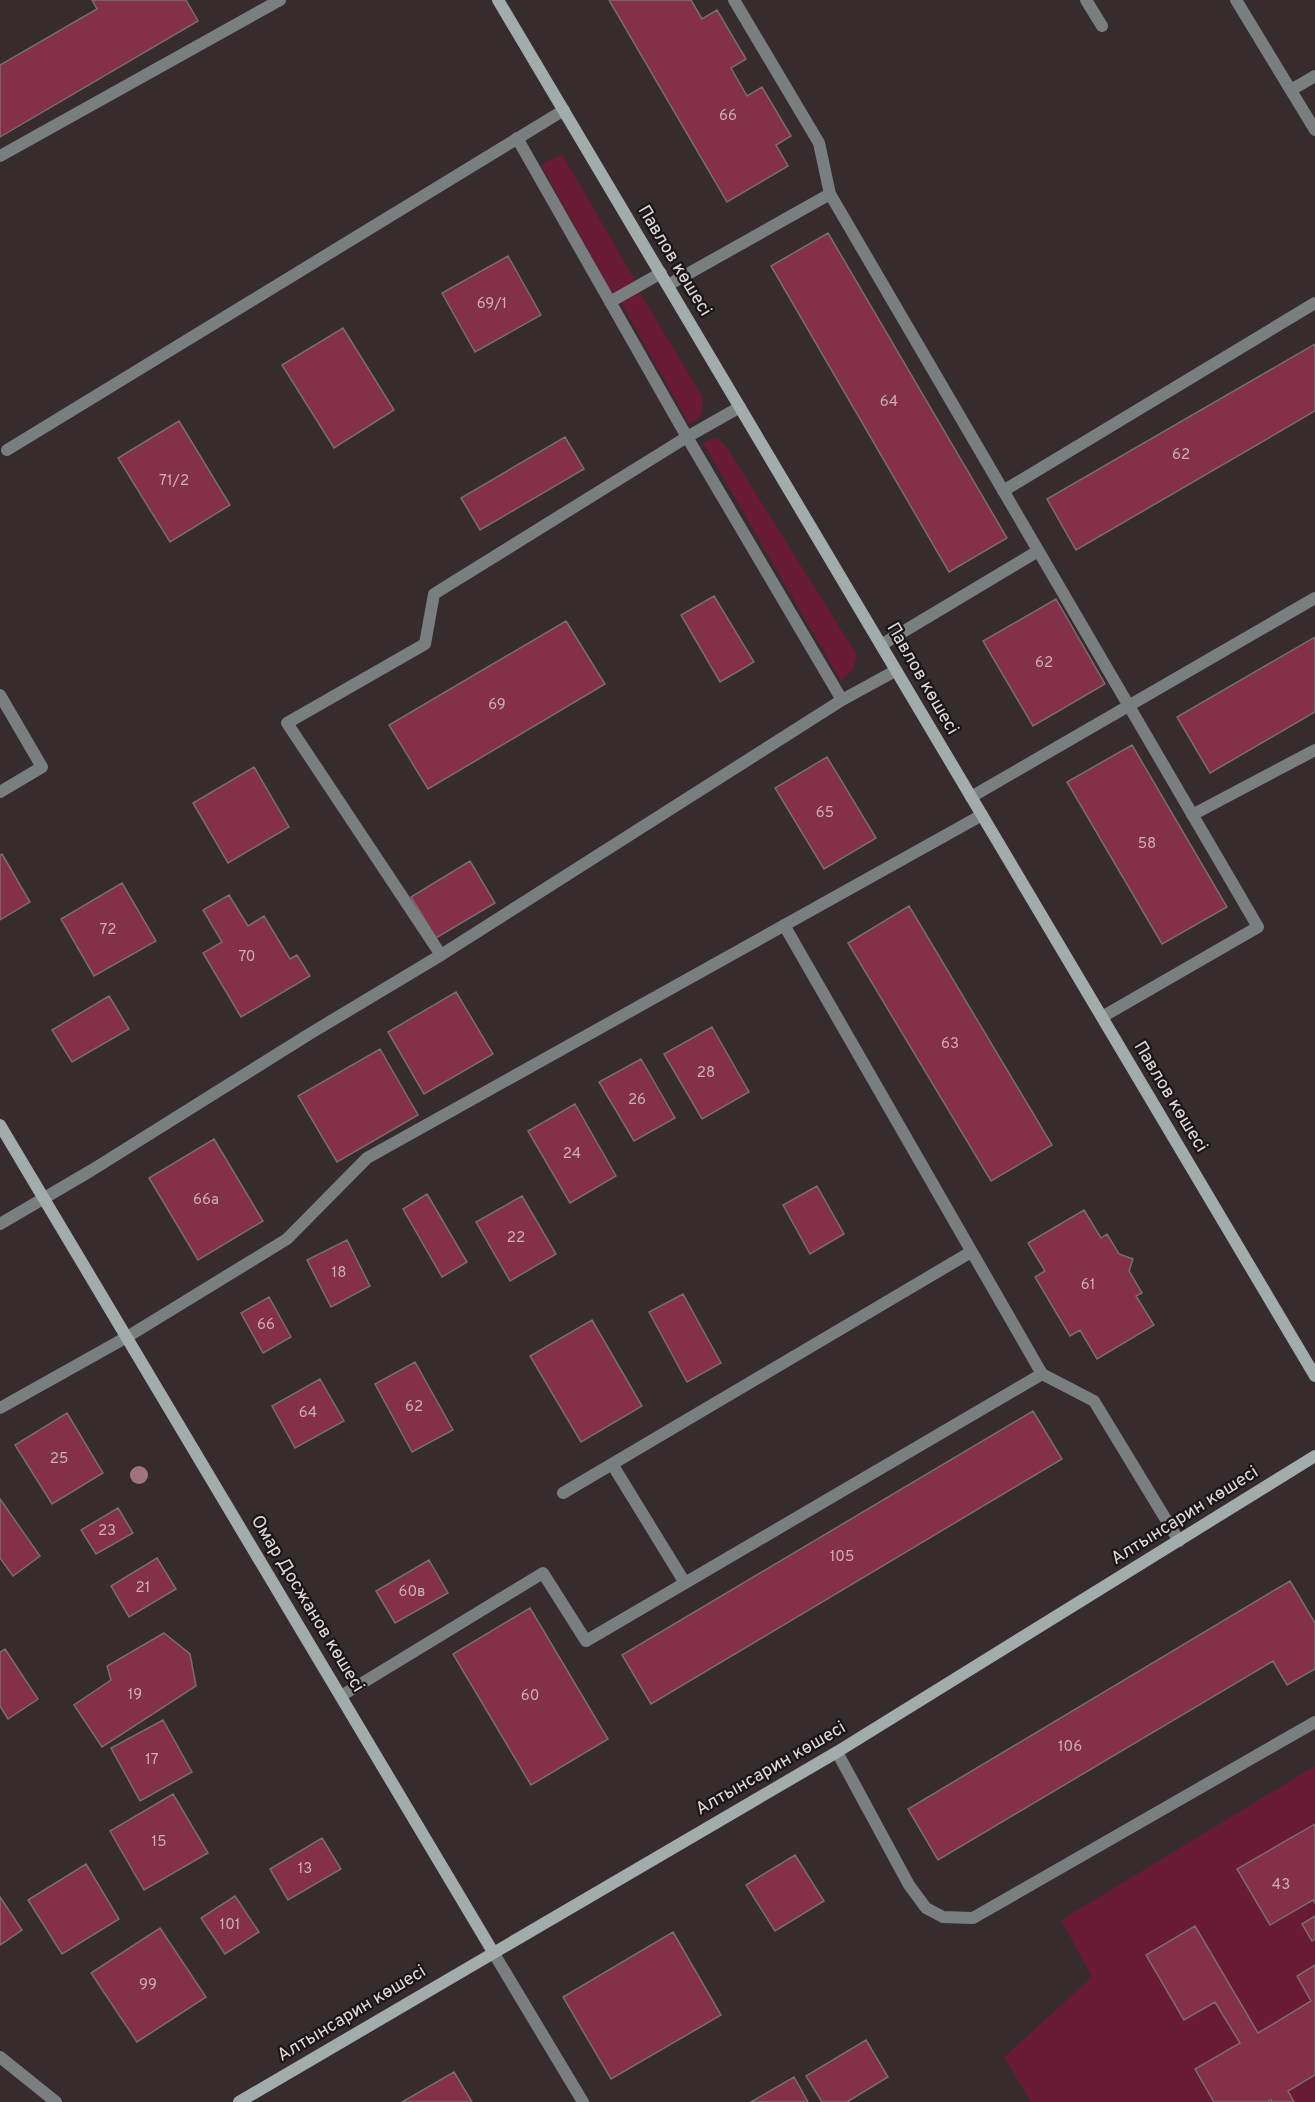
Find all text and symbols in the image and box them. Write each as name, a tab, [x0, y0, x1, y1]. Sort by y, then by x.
house number: 66	[719, 107, 737, 126]
street label: Павлов көшесі	[632, 201, 716, 321]
house number: 69/1	[477, 295, 507, 314]
house number: 64	[880, 393, 898, 412]
house number: 62	[1172, 446, 1190, 465]
house number: 71/2	[159, 472, 189, 491]
street label: Павлов көшесі	[881, 619, 963, 739]
house number: 62	[1035, 654, 1053, 673]
house number: 69	[488, 696, 506, 715]
house number: 65	[816, 804, 834, 823]
house number: 58	[1138, 835, 1156, 854]
house number: 72	[100, 921, 116, 940]
house number: 70	[238, 948, 256, 967]
house number: 63	[941, 1035, 959, 1054]
street label: Павлов көшесі	[1128, 1037, 1212, 1157]
house number: 28	[697, 1064, 715, 1083]
house number: 26	[628, 1091, 646, 1110]
house number: 24	[563, 1145, 581, 1164]
house number: 66а	[193, 1191, 219, 1210]
house number: 22	[507, 1229, 525, 1248]
house number: 18	[332, 1264, 346, 1283]
house number: 61	[1081, 1276, 1095, 1295]
house number: 66	[257, 1316, 275, 1335]
house number: 62	[405, 1398, 423, 1417]
house number: 64	[299, 1404, 317, 1423]
house number: 25	[50, 1450, 68, 1469]
street label: Алтынсарин көшесі	[1107, 1461, 1263, 1571]
street label: Омар Досжанов көшесі	[245, 1511, 369, 1697]
house number: 23	[98, 1522, 116, 1541]
house number: 105	[830, 1548, 854, 1567]
house number: 21	[136, 1579, 150, 1598]
house number: 60в	[399, 1583, 425, 1602]
house number: 19	[128, 1686, 142, 1705]
house number: 60	[521, 1687, 539, 1706]
street label: Алтынсарин көшесі	[692, 1717, 850, 1821]
house number: 106	[1058, 1738, 1082, 1757]
house number: 17	[145, 1751, 159, 1770]
house number: 15	[152, 1833, 166, 1852]
house number: 13	[298, 1860, 312, 1879]
house number: 43	[1272, 1876, 1290, 1895]
house number: 101	[220, 1916, 240, 1935]
street label: Алтынсарин көшесі	[273, 1960, 431, 2068]
house number: 99	[139, 1976, 157, 1995]

